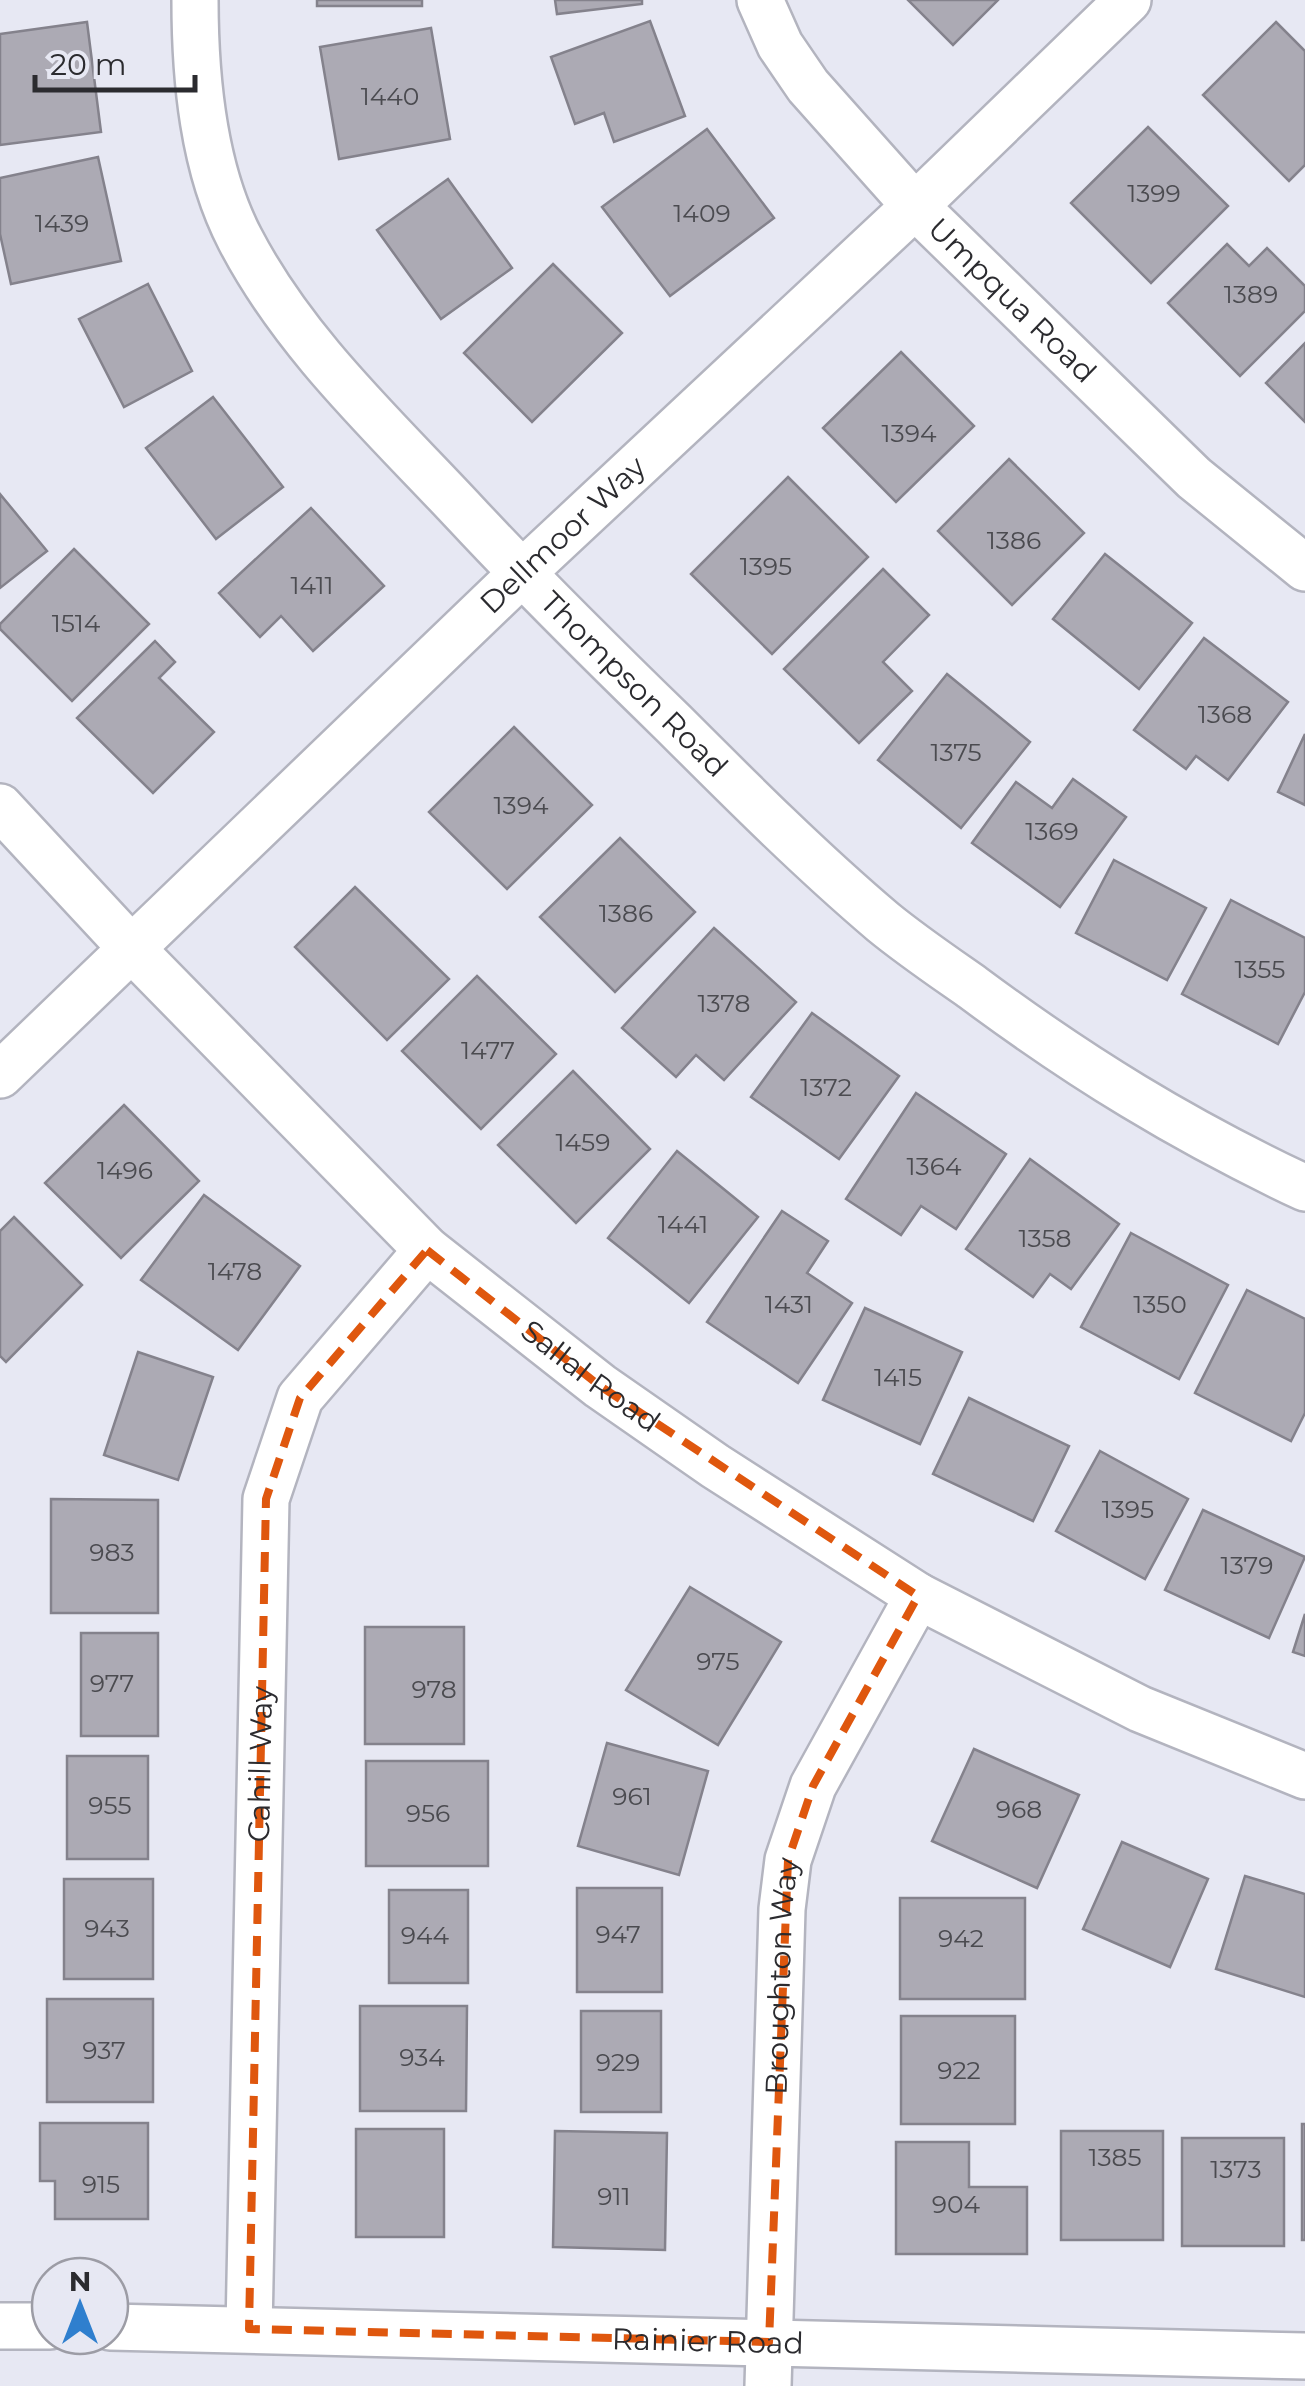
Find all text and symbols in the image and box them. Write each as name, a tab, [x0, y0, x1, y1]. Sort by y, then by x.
scale bar	[35, 30, 195, 92]
text: 20 m	[50, 46, 127, 83]
house number: 1440	[361, 81, 419, 111]
house number: 1399	[1127, 178, 1181, 208]
house number: 1409	[673, 198, 731, 228]
house number: 1439	[35, 208, 89, 238]
street label: Umpqua Road	[920, 210, 1104, 390]
house number: 1389	[1224, 279, 1278, 309]
house number: 1394	[882, 418, 937, 448]
street label: Dellmoor Way	[472, 448, 654, 621]
house number: 1386	[987, 525, 1041, 555]
house number: 1395	[740, 551, 792, 581]
house number: 1411	[291, 570, 333, 600]
street label: Thompson Road	[533, 584, 736, 785]
house number: 1514	[52, 608, 101, 638]
house number: 1368	[1198, 699, 1252, 729]
house number: 1375	[930, 737, 982, 767]
house number: 1394	[494, 790, 549, 820]
house number: 1369	[1025, 816, 1079, 846]
house number: 1386	[599, 898, 653, 928]
house number: 1355	[1234, 954, 1286, 984]
house number: 1378	[697, 988, 751, 1018]
house number: 1477	[461, 1035, 515, 1065]
house number: 1372	[800, 1072, 852, 1102]
house number: 1459	[556, 1127, 610, 1157]
house number: 1364	[907, 1151, 962, 1181]
house number: 1496	[97, 1155, 153, 1185]
house number: 1441	[658, 1209, 708, 1239]
house number: 1358	[1019, 1223, 1071, 1253]
house number: 1478	[208, 1256, 262, 1286]
house number: 1431	[765, 1289, 813, 1319]
house number: 1350	[1133, 1289, 1187, 1319]
street label: Sallal Road	[514, 1312, 667, 1440]
house number: 1415	[874, 1362, 922, 1392]
house number: 1395	[1102, 1494, 1154, 1524]
house number: 983	[89, 1537, 135, 1567]
house number: 1379	[1221, 1550, 1273, 1580]
house number: 975	[696, 1646, 740, 1676]
house number: 977	[90, 1668, 134, 1698]
house number: 978	[411, 1674, 457, 1704]
street label: Cahill Way	[240, 1685, 280, 1843]
house number: 961	[612, 1781, 652, 1811]
house number: 955	[88, 1790, 132, 1820]
house number: 968	[996, 1794, 1042, 1824]
house number: 956	[406, 1798, 450, 1828]
street label: Broughton Way	[758, 1855, 806, 2096]
house number: 943	[84, 1913, 130, 1943]
house number: 947	[595, 1919, 641, 1949]
house number: 944	[401, 1920, 450, 1950]
house number: 942	[938, 1923, 984, 1953]
house number: 937	[82, 2035, 126, 2065]
house number: 934	[399, 2042, 445, 2072]
house number: 929	[596, 2047, 640, 2077]
house number: 922	[937, 2055, 981, 2085]
house number: 1385	[1088, 2142, 1142, 2172]
house number: 1373	[1210, 2154, 1262, 2184]
house number: 915	[82, 2169, 120, 2199]
house number: 911	[597, 2181, 631, 2211]
house number: 904	[932, 2189, 981, 2219]
north arrow	[30, 2256, 130, 2356]
text: N	[69, 2264, 91, 2298]
street label: Rainier Road	[611, 2320, 804, 2362]

